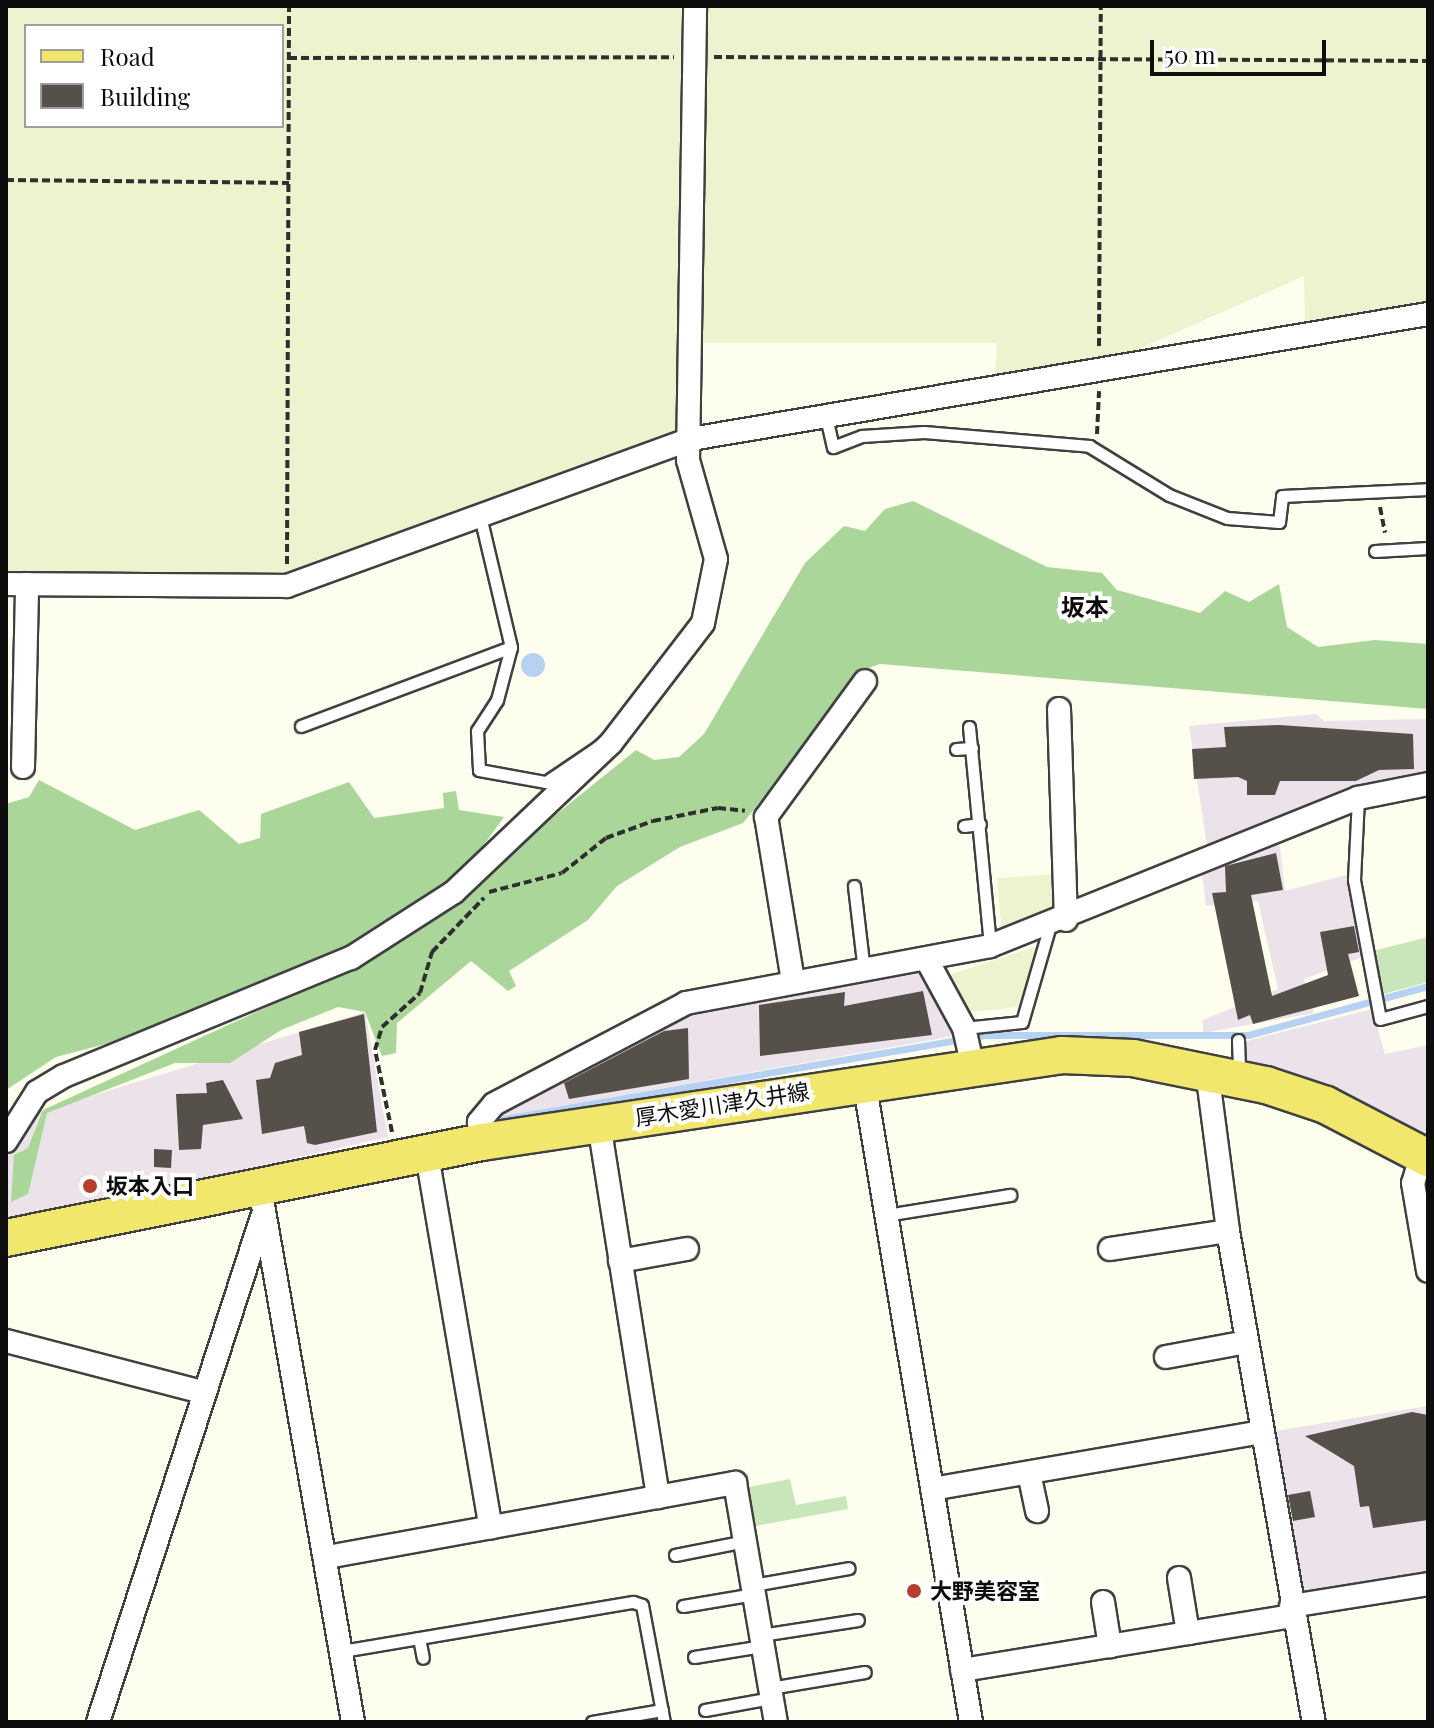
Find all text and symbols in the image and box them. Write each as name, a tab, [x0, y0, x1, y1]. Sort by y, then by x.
legend	[24, 24, 284, 128]
scale bar	[1154, 24, 1330, 74]
text: 50 m	[1164, 38, 1216, 70]
text: Road	[100, 40, 155, 72]
text: Building	[100, 80, 190, 112]
district label: 坂本	[1061, 593, 1109, 621]
street label: 厚木愛川津久井線	[633, 1077, 811, 1131]
place label: 坂本入口	[106, 1173, 194, 1199]
marker: 坂本入口	[81, 1177, 99, 1195]
place label: 大野美容室	[930, 1578, 1040, 1604]
marker: 大野美容室	[905, 1582, 923, 1600]

